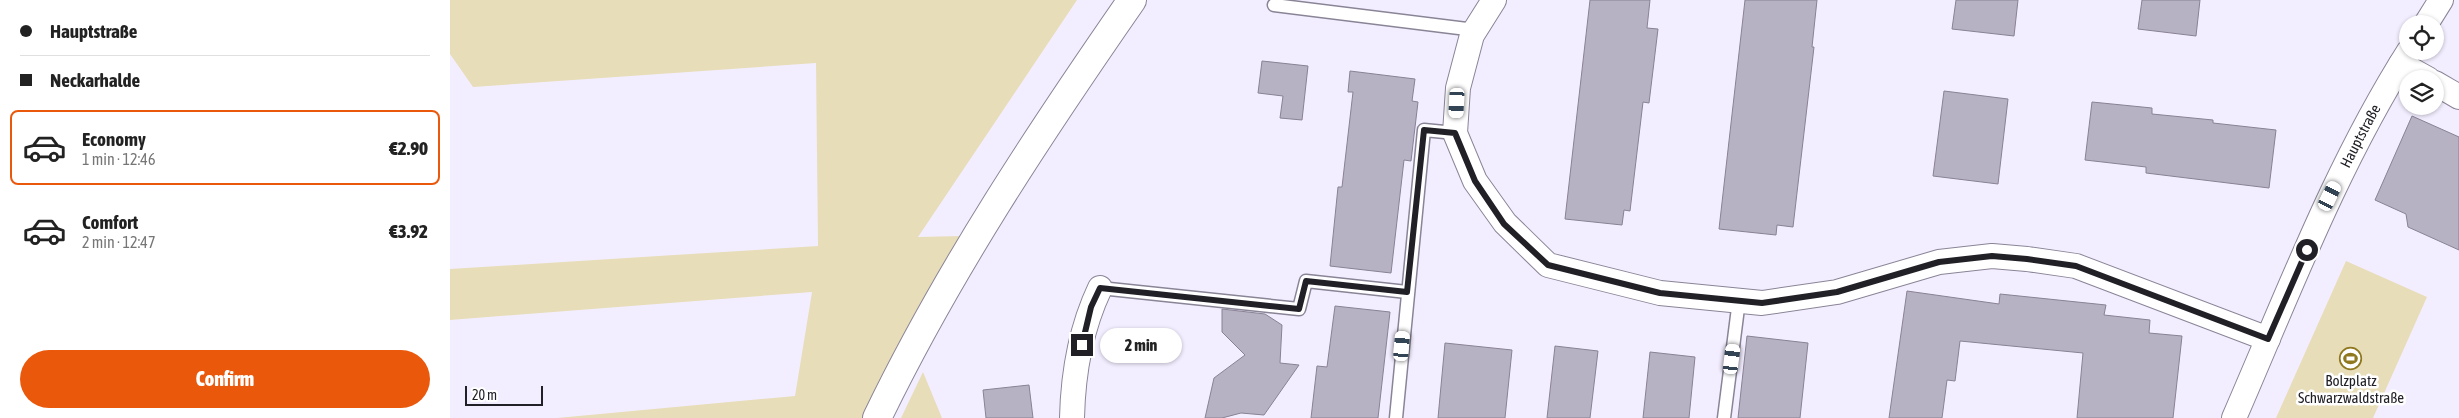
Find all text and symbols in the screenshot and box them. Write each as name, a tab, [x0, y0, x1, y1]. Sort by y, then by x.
map controls	[2399, 15, 2444, 115]
button: locate	[2399, 15, 2444, 60]
text: Hauptstraße	[50, 20, 137, 42]
text: Neckarhalde	[50, 69, 140, 91]
button: layers	[2399, 70, 2444, 115]
car	[1448, 88, 1465, 118]
street label: Hauptstraße	[2337, 101, 2384, 170]
icon: car	[22, 125, 67, 170]
text: Economy	[82, 128, 146, 150]
text: €2.90	[389, 137, 428, 159]
text: 1 min · 12:46	[82, 150, 155, 168]
car	[2316, 179, 2343, 213]
icon: car	[22, 208, 67, 253]
text: Comfort	[82, 211, 138, 233]
text: €3.92	[389, 220, 428, 242]
text: 2 min · 12:47	[82, 233, 155, 251]
route start	[2296, 239, 2318, 261]
callout: 2 min	[1100, 328, 1182, 362]
car	[1393, 330, 1410, 362]
route end	[1071, 334, 1093, 356]
text: 2 min	[1125, 336, 1157, 354]
car	[1722, 343, 1741, 375]
sports icon: Bolzplatz Schwarzwaldstraße	[2339, 346, 2363, 370]
button: Confirm	[20, 350, 430, 408]
place label: Bolzplatz Schwarzwaldstraße	[2298, 372, 2404, 406]
scale bar	[465, 383, 542, 406]
text: 20 m	[472, 387, 497, 403]

